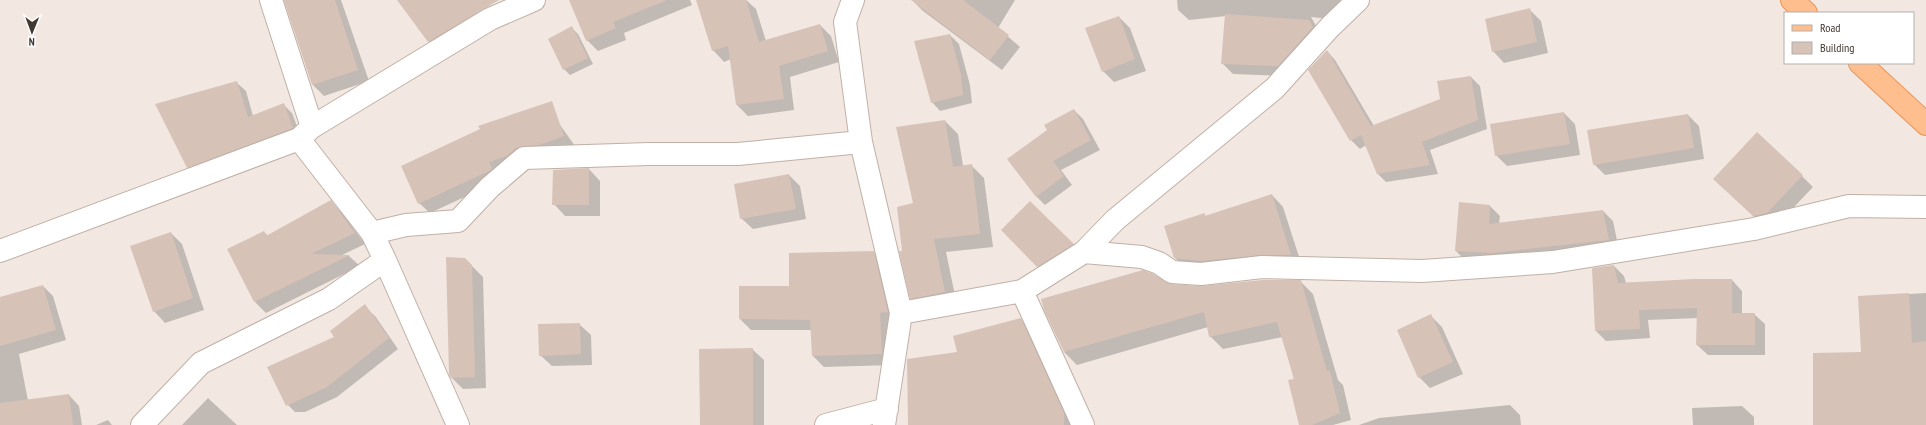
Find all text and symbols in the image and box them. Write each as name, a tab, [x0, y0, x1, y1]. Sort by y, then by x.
north arrow	[12, 12, 52, 52]
legend	[1784, 12, 1914, 64]
text: Road	[1820, 20, 1840, 35]
text: N	[29, 35, 35, 49]
text: Building	[1820, 40, 1855, 55]

